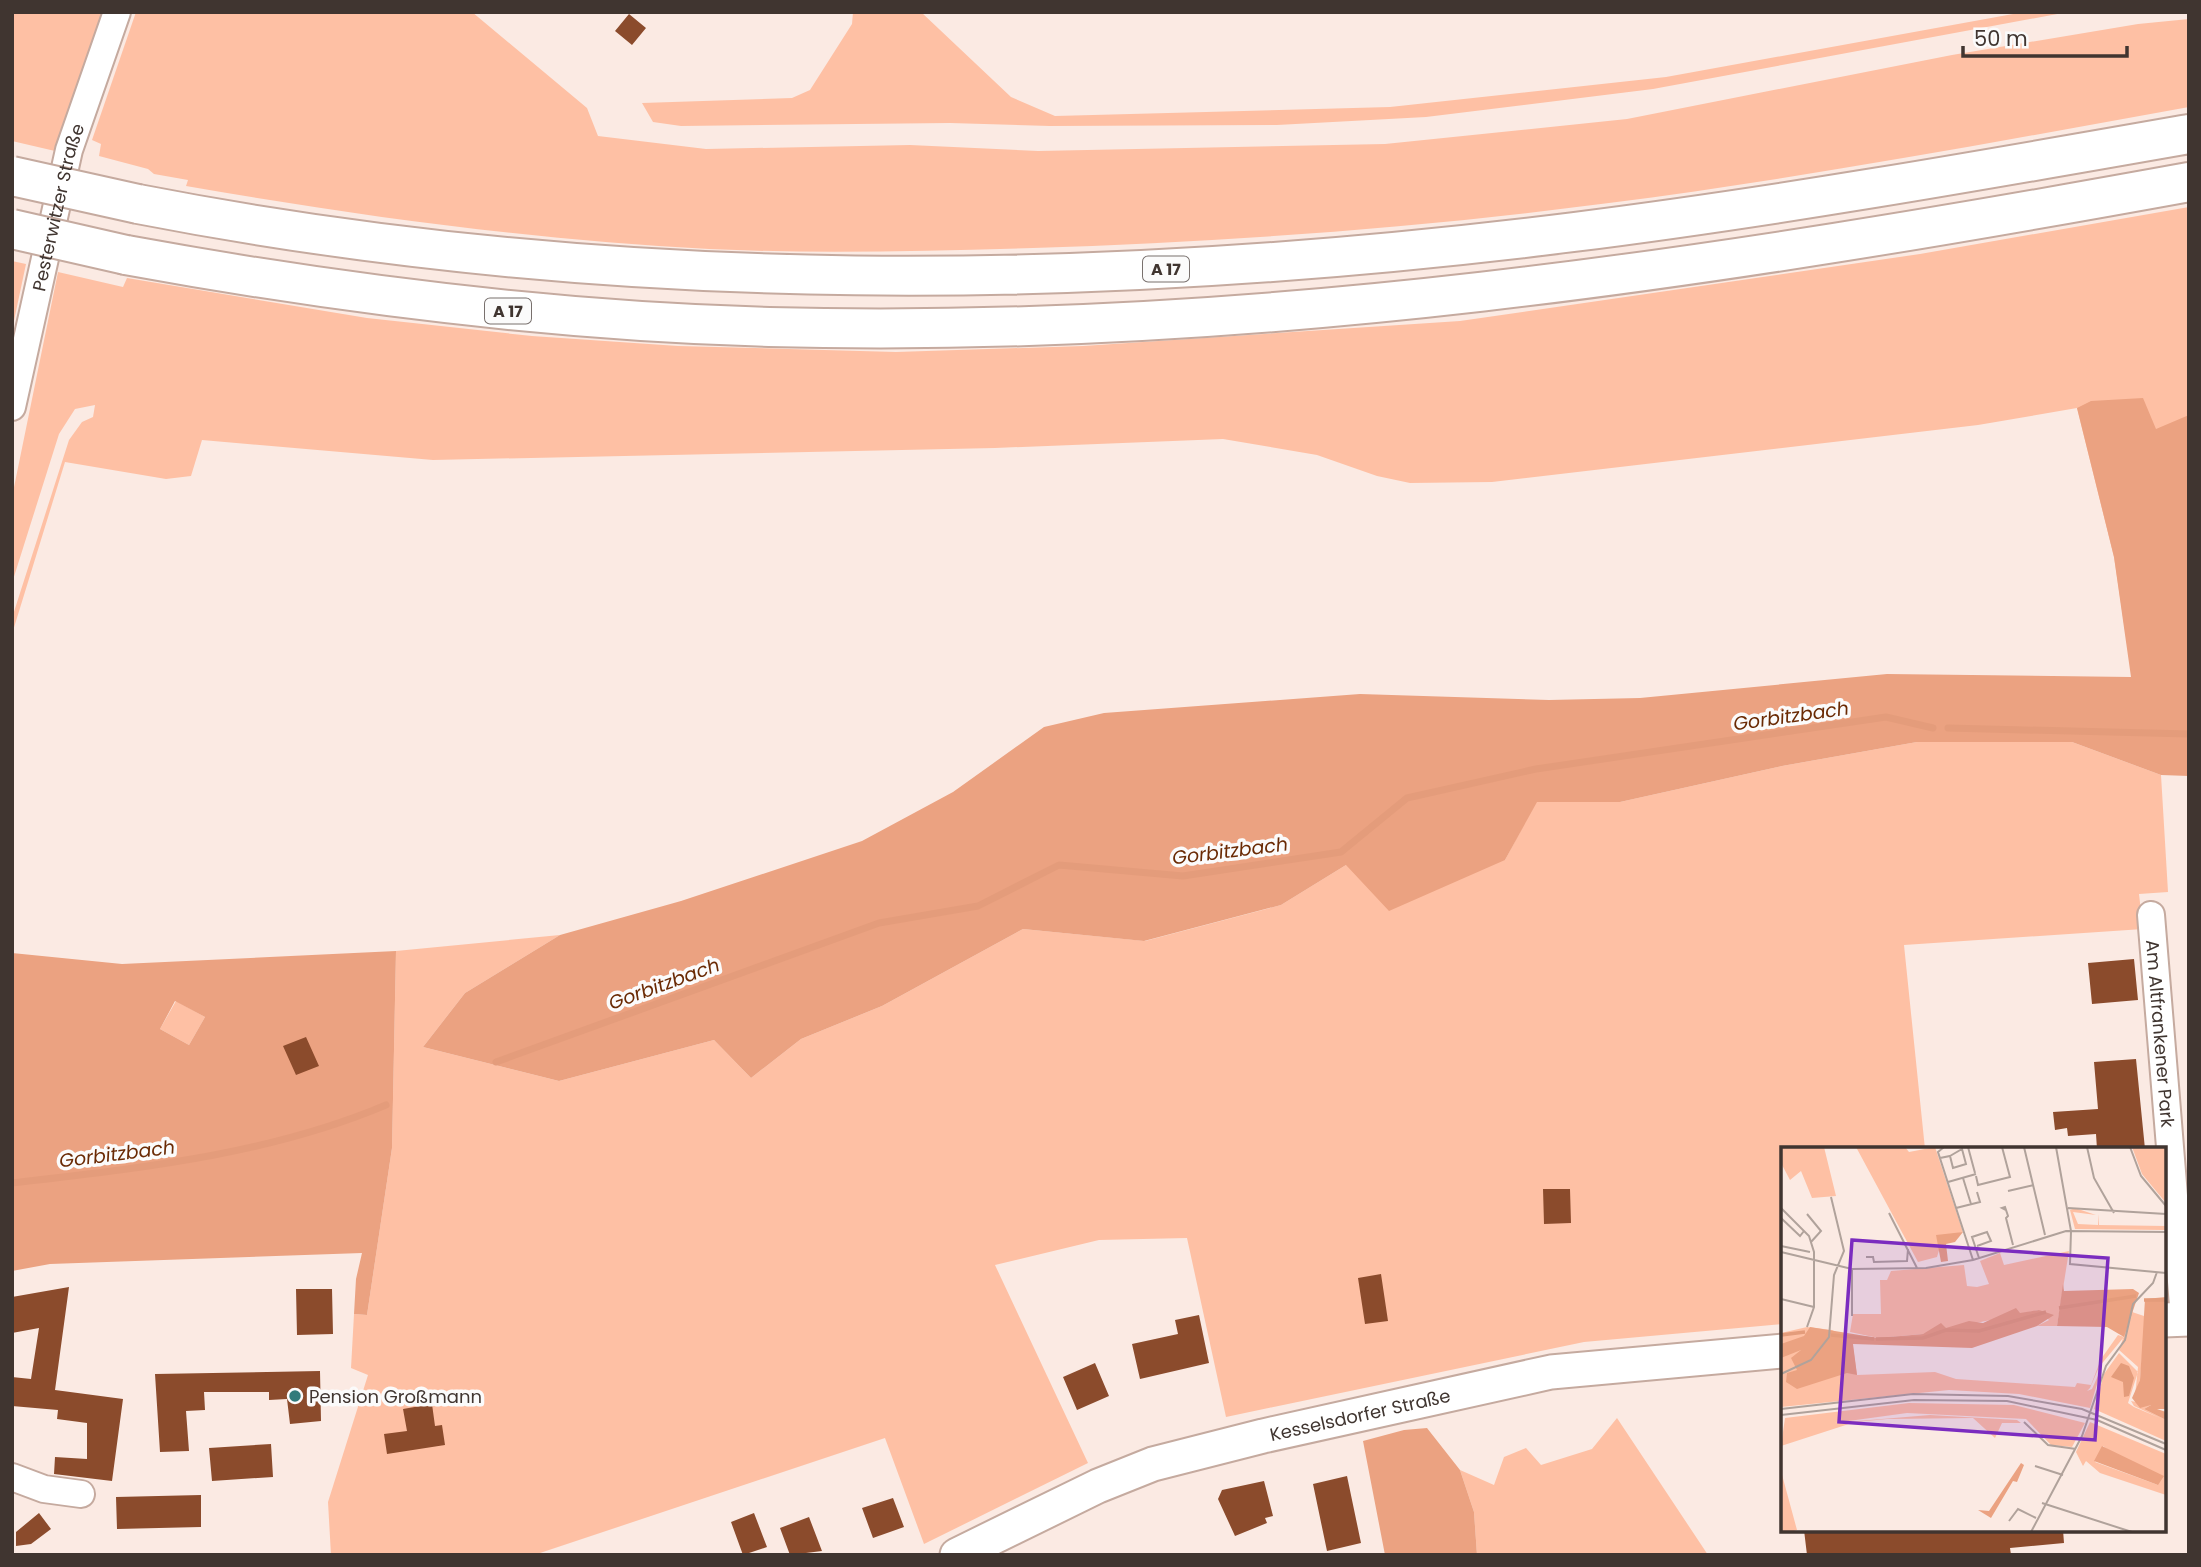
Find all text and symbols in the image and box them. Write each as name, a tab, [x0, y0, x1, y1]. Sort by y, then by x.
scale bar	[1963, 14, 2128, 58]
text: 50 m	[1974, 24, 2028, 53]
street label: Pesterwitzer Straße	[26, 120, 90, 293]
road number: A 17	[1143, 256, 1189, 282]
road number: A 17	[485, 298, 531, 324]
water label: Gorbitzbach	[1731, 695, 1851, 737]
water label: Gorbitzbach	[1171, 831, 1289, 871]
street label: Am Altfrankener Park	[2141, 939, 2181, 1129]
water label: Gorbitzbach	[605, 951, 723, 1017]
water label: Gorbitzbach	[58, 1134, 176, 1174]
inset map	[1781, 1147, 2166, 1532]
street label: Kesselsdorfer Straße	[1267, 1382, 1453, 1447]
place label: Pension Großmann	[309, 1384, 482, 1409]
marker: Pension Großmann	[287, 1388, 303, 1404]

